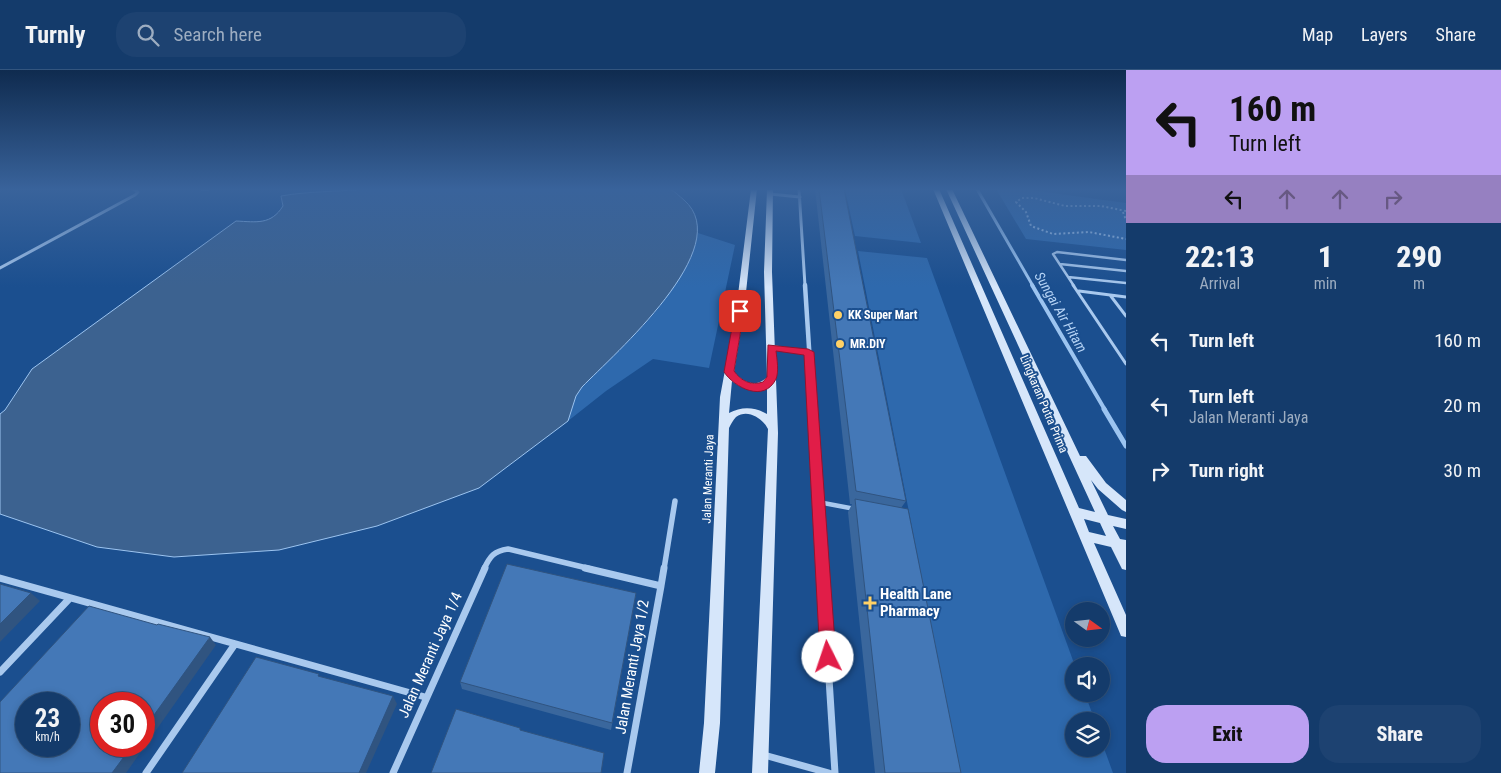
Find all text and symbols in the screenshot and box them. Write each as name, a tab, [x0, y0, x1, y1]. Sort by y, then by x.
search box	[116, 12, 466, 57]
text: Turnly	[25, 21, 86, 49]
icon: search	[134, 21, 162, 49]
text: Search here	[174, 23, 262, 46]
text: Map	[1302, 24, 1333, 45]
text: Layers	[1361, 24, 1408, 45]
text: Share	[1436, 24, 1476, 45]
text: 160 m	[1229, 89, 1316, 130]
icon: left	[1146, 90, 1211, 155]
text: Turn left	[1229, 131, 1301, 156]
icon: left	[1220, 185, 1248, 213]
icon: ahead	[1273, 185, 1301, 213]
icon: ahead	[1326, 185, 1354, 213]
icon: right	[1379, 185, 1407, 213]
text: 22:13	[1185, 239, 1255, 274]
text: 1	[1318, 239, 1333, 274]
text: 290	[1396, 239, 1442, 274]
water label: Sungai Air Hitam	[1032, 269, 1090, 355]
text: Arrival	[1199, 274, 1240, 293]
text: min	[1314, 274, 1337, 293]
text: m	[1413, 274, 1425, 293]
pin	[719, 290, 761, 332]
icon: arrive	[726, 297, 754, 325]
place label: KK Super Mart	[848, 308, 918, 322]
marker: KK Super Mart	[832, 309, 844, 321]
icon: left	[1146, 327, 1174, 355]
text: Turn left	[1189, 329, 1254, 352]
text: 160 m	[1434, 329, 1481, 352]
place label: MR.DIY	[850, 337, 886, 351]
marker: MR.DIY	[834, 338, 846, 350]
street label: Lingkaran Putra Prima	[1017, 353, 1071, 455]
text: Turn left	[1189, 385, 1254, 408]
icon: left	[1146, 392, 1174, 420]
text: 20 m	[1444, 394, 1481, 417]
text: Jalan Meranti Jaya	[1189, 408, 1308, 427]
street label: Jalan Meranti Jaya	[699, 434, 717, 524]
icon: right	[1146, 457, 1174, 485]
text: Turn right	[1189, 459, 1264, 482]
text: 30 m	[1444, 459, 1481, 482]
place label: Health Lane Pharmacy	[880, 585, 951, 620]
street label: Jalan Meranti Jaya 1/4	[394, 589, 466, 721]
marker: Health Lane Pharmacy	[864, 597, 876, 609]
street label: Jalan Meranti Jaya 1/2	[611, 599, 653, 735]
north arrow	[1065, 602, 1110, 648]
map controls	[1065, 602, 1110, 757]
position arrow	[801, 630, 853, 682]
button: sound	[1065, 657, 1110, 702]
speed limit sign: 30	[90, 692, 155, 757]
text: 23	[35, 704, 60, 733]
button: Exit	[1146, 705, 1309, 763]
button: Share	[1319, 705, 1481, 763]
button: layers	[1065, 712, 1110, 757]
text: km/h	[35, 730, 60, 744]

